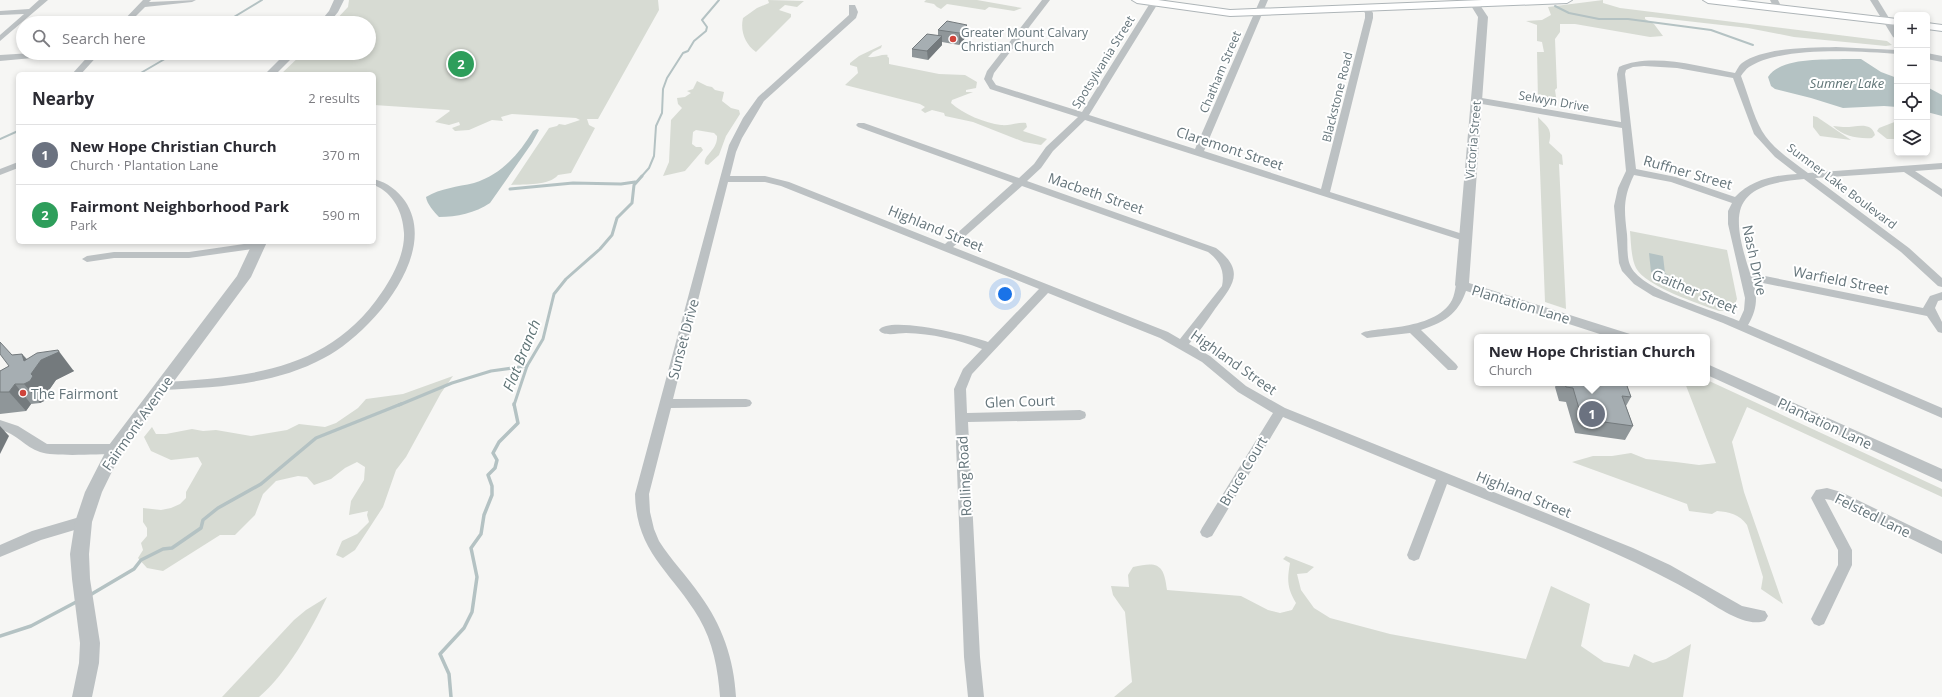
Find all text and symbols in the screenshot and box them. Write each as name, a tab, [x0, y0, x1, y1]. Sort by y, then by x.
street label: Spotsylvania Street	[1068, 12, 1138, 112]
map controls	[1894, 12, 1930, 156]
button: +	[1894, 12, 1930, 48]
search box	[16, 16, 376, 60]
place label: Greater Mount Calvary Christian Church	[961, 24, 1089, 55]
icon: search	[30, 27, 52, 49]
text: Search here	[62, 28, 146, 48]
street label: Chatham Street	[1195, 28, 1245, 116]
marker: Greater Mount Calvary Christian Church	[948, 34, 958, 44]
button: −	[1894, 48, 1930, 84]
pin: 2	[448, 49, 474, 79]
street label: Blackstone Road	[1318, 50, 1356, 144]
water label: Sumner Lake	[1810, 74, 1885, 92]
button: locate	[1894, 84, 1930, 120]
street label: Selwyn Drive	[1517, 86, 1591, 116]
text: Nearby	[32, 87, 94, 110]
text: 2 results	[308, 89, 360, 107]
street label: Victoria Street	[1461, 100, 1485, 180]
button: layers	[1894, 120, 1930, 156]
street label: Claremont Street	[1174, 122, 1286, 174]
text: New Hope Christian Church	[70, 136, 277, 156]
street label: Sumner Lake Boulevard	[1784, 139, 1900, 233]
text: 1	[41, 146, 49, 164]
text: 370 m	[322, 146, 360, 164]
street label: Ruffner Street	[1641, 150, 1735, 194]
text: Church · Plantation Lane	[70, 156, 218, 174]
street label: Macbeth Street	[1046, 168, 1146, 218]
text: Fairmont Neighborhood Park	[70, 196, 289, 216]
street label: Highland Street	[886, 200, 987, 256]
text: 2	[41, 206, 49, 224]
text: 590 m	[322, 206, 360, 224]
text: Park	[70, 216, 97, 234]
street label: Nash Drive	[1738, 223, 1772, 297]
street label: Warfield Street	[1791, 261, 1891, 299]
street label: Gaither Street	[1649, 264, 1741, 318]
street label: Plantation Lane	[1470, 280, 1573, 328]
your location	[995, 284, 1015, 304]
street label: Sunset Drive	[663, 297, 703, 381]
water label: Flat Branch	[498, 316, 544, 394]
street label: Highland Street	[1187, 325, 1281, 399]
popup	[1474, 334, 1710, 386]
text: New Hope Christian Church	[1489, 341, 1695, 361]
text: Church	[1489, 361, 1532, 379]
street label: Fairmont Avenue	[97, 372, 177, 474]
place label: The Fairmont	[31, 384, 118, 403]
marker: The Fairmont	[18, 388, 28, 398]
street label: Glen Court	[985, 390, 1055, 412]
street label: Plantation Lane	[1775, 393, 1875, 453]
pin: 1	[1579, 399, 1605, 429]
street label: Bruce Court	[1215, 433, 1271, 509]
street label: Rolling Road	[952, 435, 976, 517]
street label: Highland Street	[1474, 466, 1575, 522]
street label: Felsted Lane	[1832, 489, 1914, 542]

